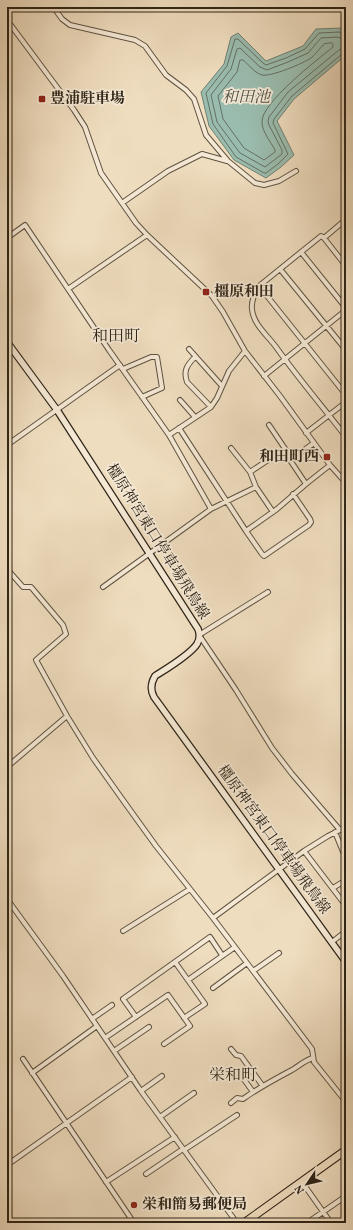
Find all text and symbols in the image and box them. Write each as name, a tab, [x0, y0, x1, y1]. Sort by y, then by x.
water label: 和田池	[222, 87, 272, 109]
place label: 豊浦駐車場	[50, 89, 125, 110]
marker: 豊浦駐車場	[37, 94, 47, 104]
place label: 橿原和田	[214, 282, 274, 303]
marker: 橿原和田	[201, 287, 211, 297]
district label: 和田町	[92, 326, 140, 348]
place label: 和田町西	[259, 447, 319, 468]
marker: 和田町西	[322, 452, 332, 462]
street label: 橿原神宮東口停車場飛鳥線	[100, 460, 214, 624]
street label: 橿原神宮東口停車場飛鳥線	[212, 761, 334, 919]
district label: 栄和町	[209, 1065, 257, 1087]
north arrow	[287, 1164, 327, 1204]
text: N	[292, 1181, 308, 1196]
place label: 栄和簡易郵便局	[142, 1195, 247, 1216]
marker: 栄和簡易郵便局	[129, 1200, 139, 1210]

